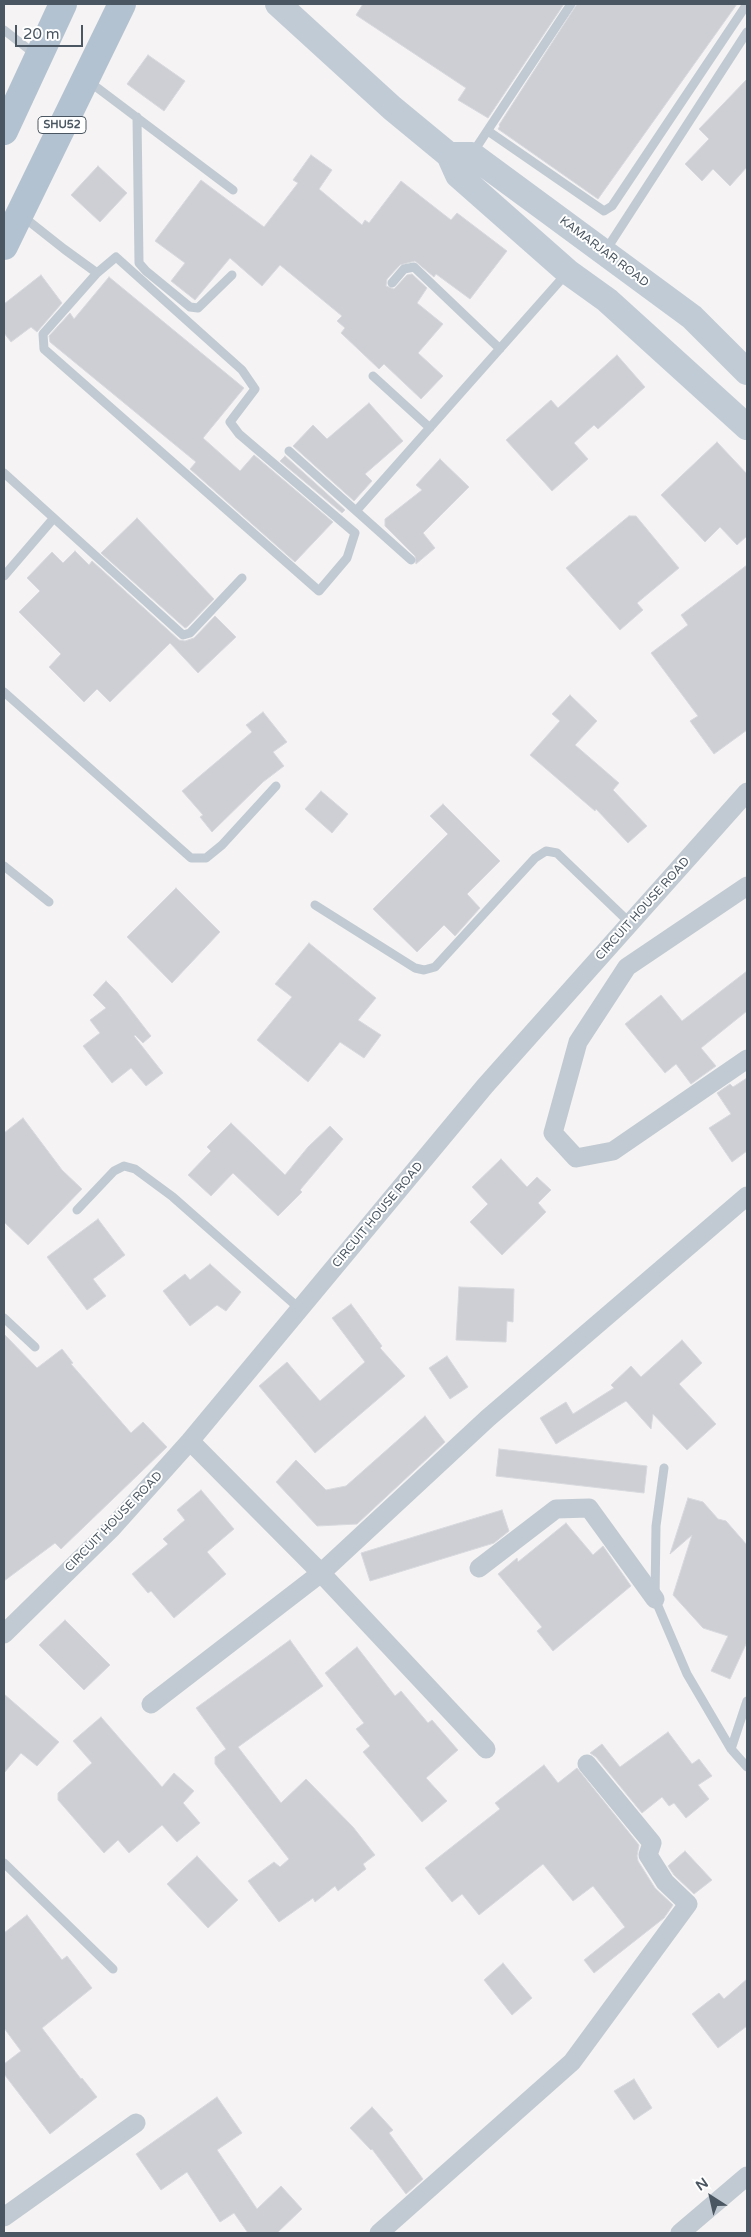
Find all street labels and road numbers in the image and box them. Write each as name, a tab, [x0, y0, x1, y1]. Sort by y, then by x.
road number: SHU52	[38, 116, 86, 134]
street label: KAMARJAR ROAD	[556, 214, 652, 290]
street label: CIRCUIT HOUSE ROAD	[593, 854, 693, 964]
street label: CIRCUIT HOUSE ROAD	[330, 1159, 426, 1271]
street label: CIRCUIT HOUSE ROAD	[62, 1469, 166, 1575]

